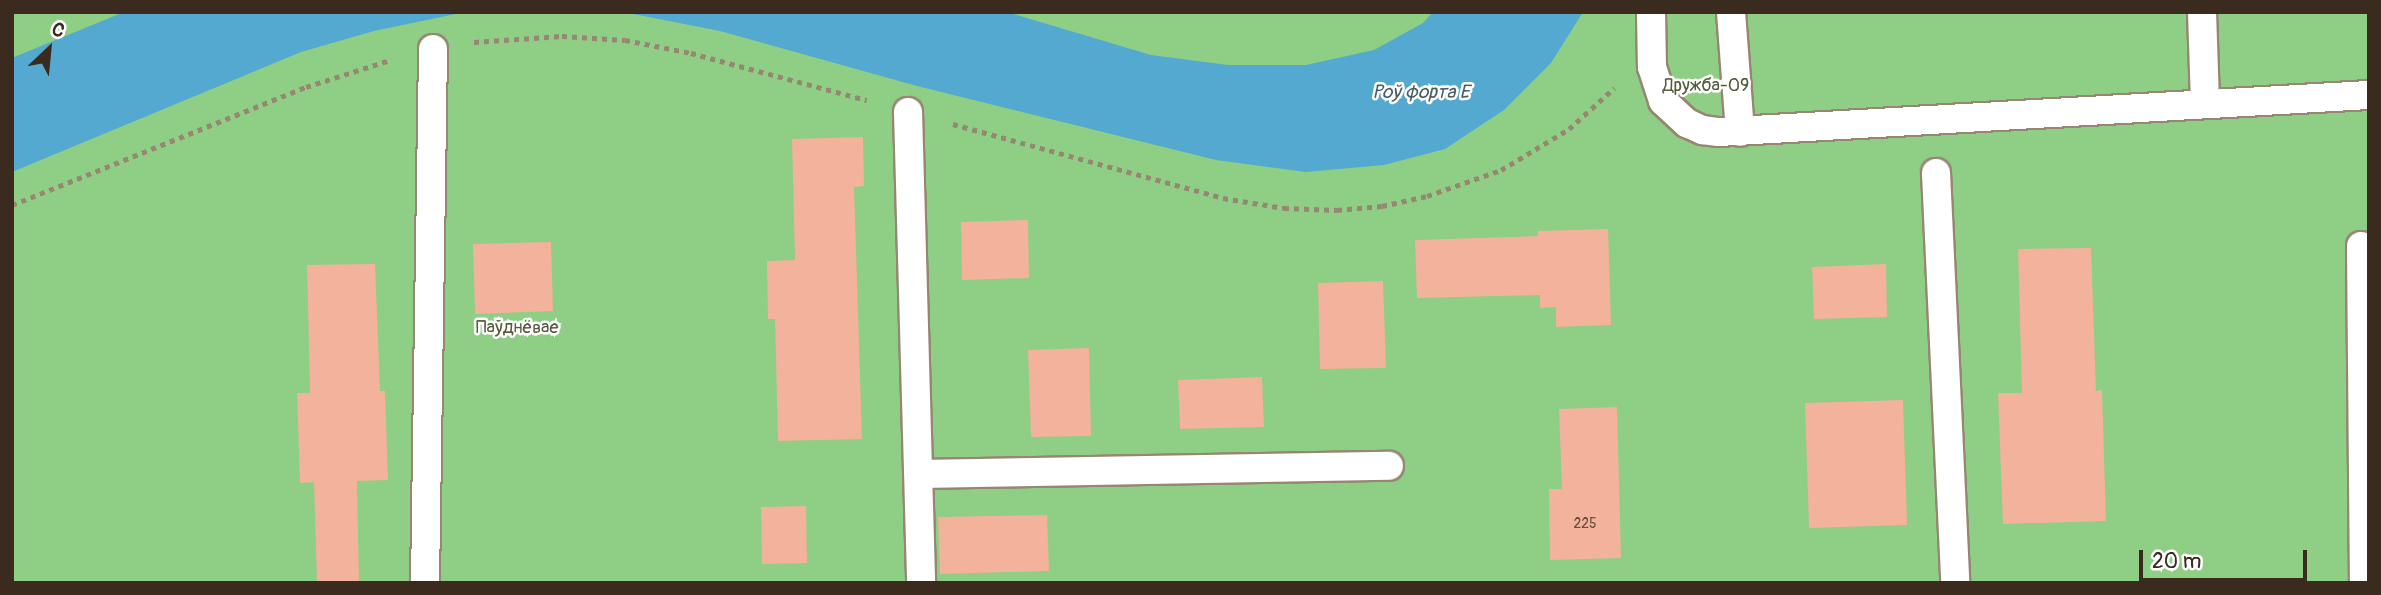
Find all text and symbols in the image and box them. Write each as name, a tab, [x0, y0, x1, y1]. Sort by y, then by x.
north arrow	[14, 14, 84, 84]
text: С	[48, 17, 69, 43]
park label: Дружба-09	[1663, 75, 1749, 97]
water label: Роў форта Е	[1373, 82, 1469, 104]
park label: Паўднёвае	[476, 317, 558, 339]
house number: 225	[1573, 516, 1597, 532]
scale bar	[2143, 536, 2311, 580]
text: 20 m	[2152, 548, 2201, 575]

